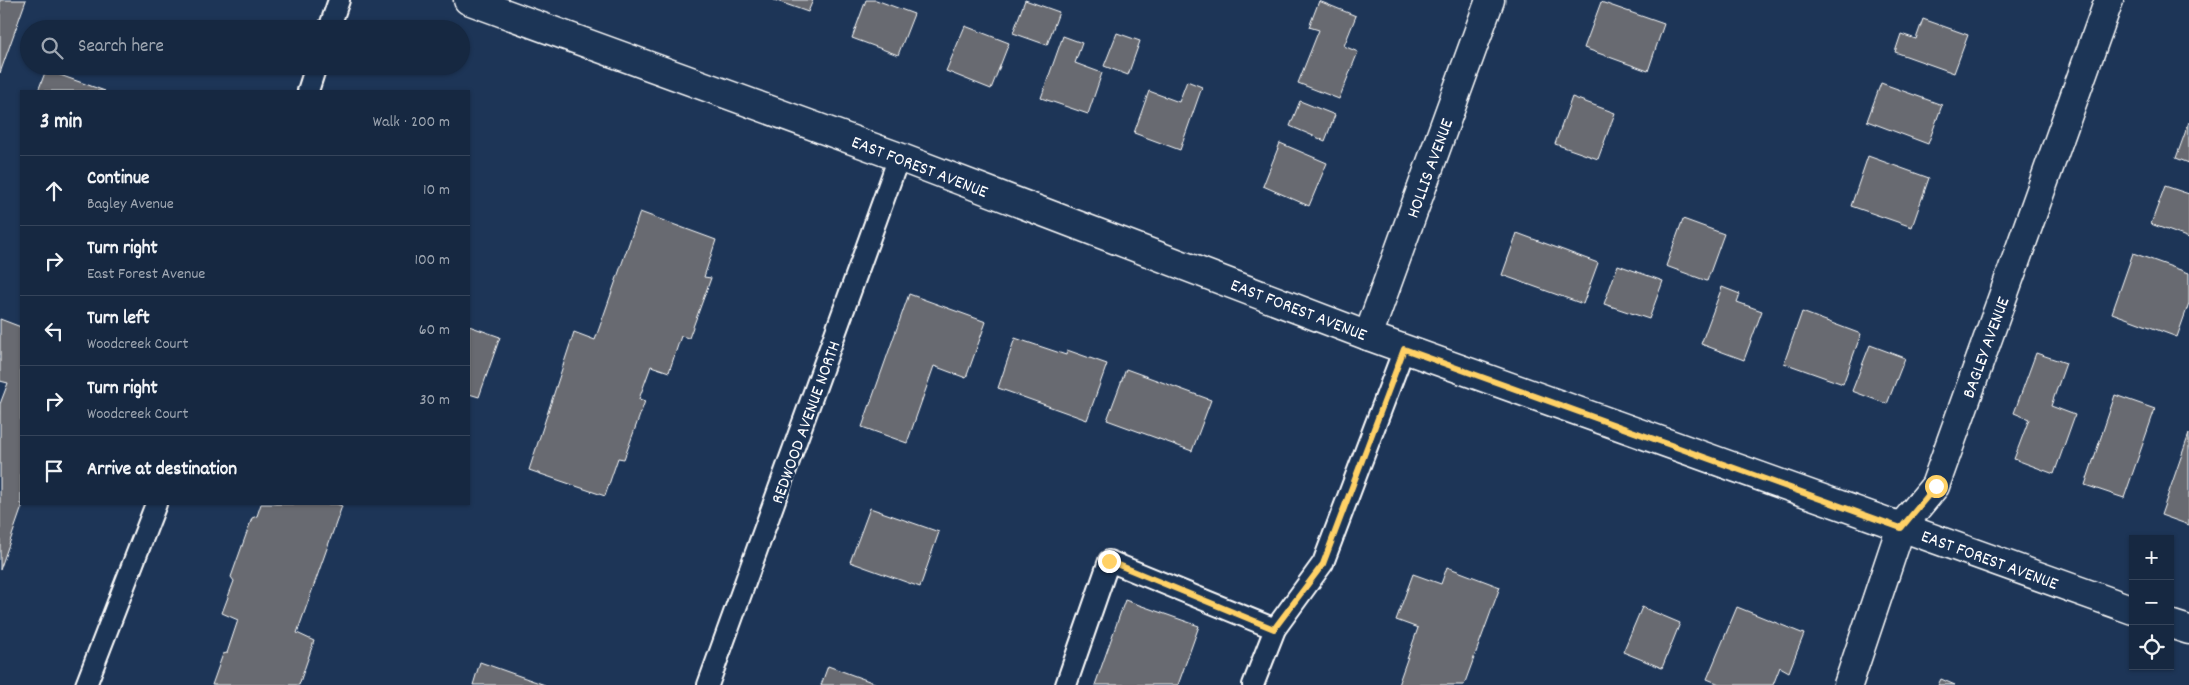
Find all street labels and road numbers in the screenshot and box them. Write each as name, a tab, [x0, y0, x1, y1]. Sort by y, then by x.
street label: HOLLIS AVENUE	[1402, 116, 1461, 222]
street label: EAST FOREST AVENUE	[847, 131, 991, 206]
street label: EAST FOREST AVENUE	[1226, 274, 1370, 349]
street label: BAGLEY AVENUE	[1957, 294, 2017, 402]
street label: REDWOOD AVENUE NORTH	[766, 338, 848, 508]
street label: EAST FOREST AVENUE	[1917, 525, 2061, 598]

